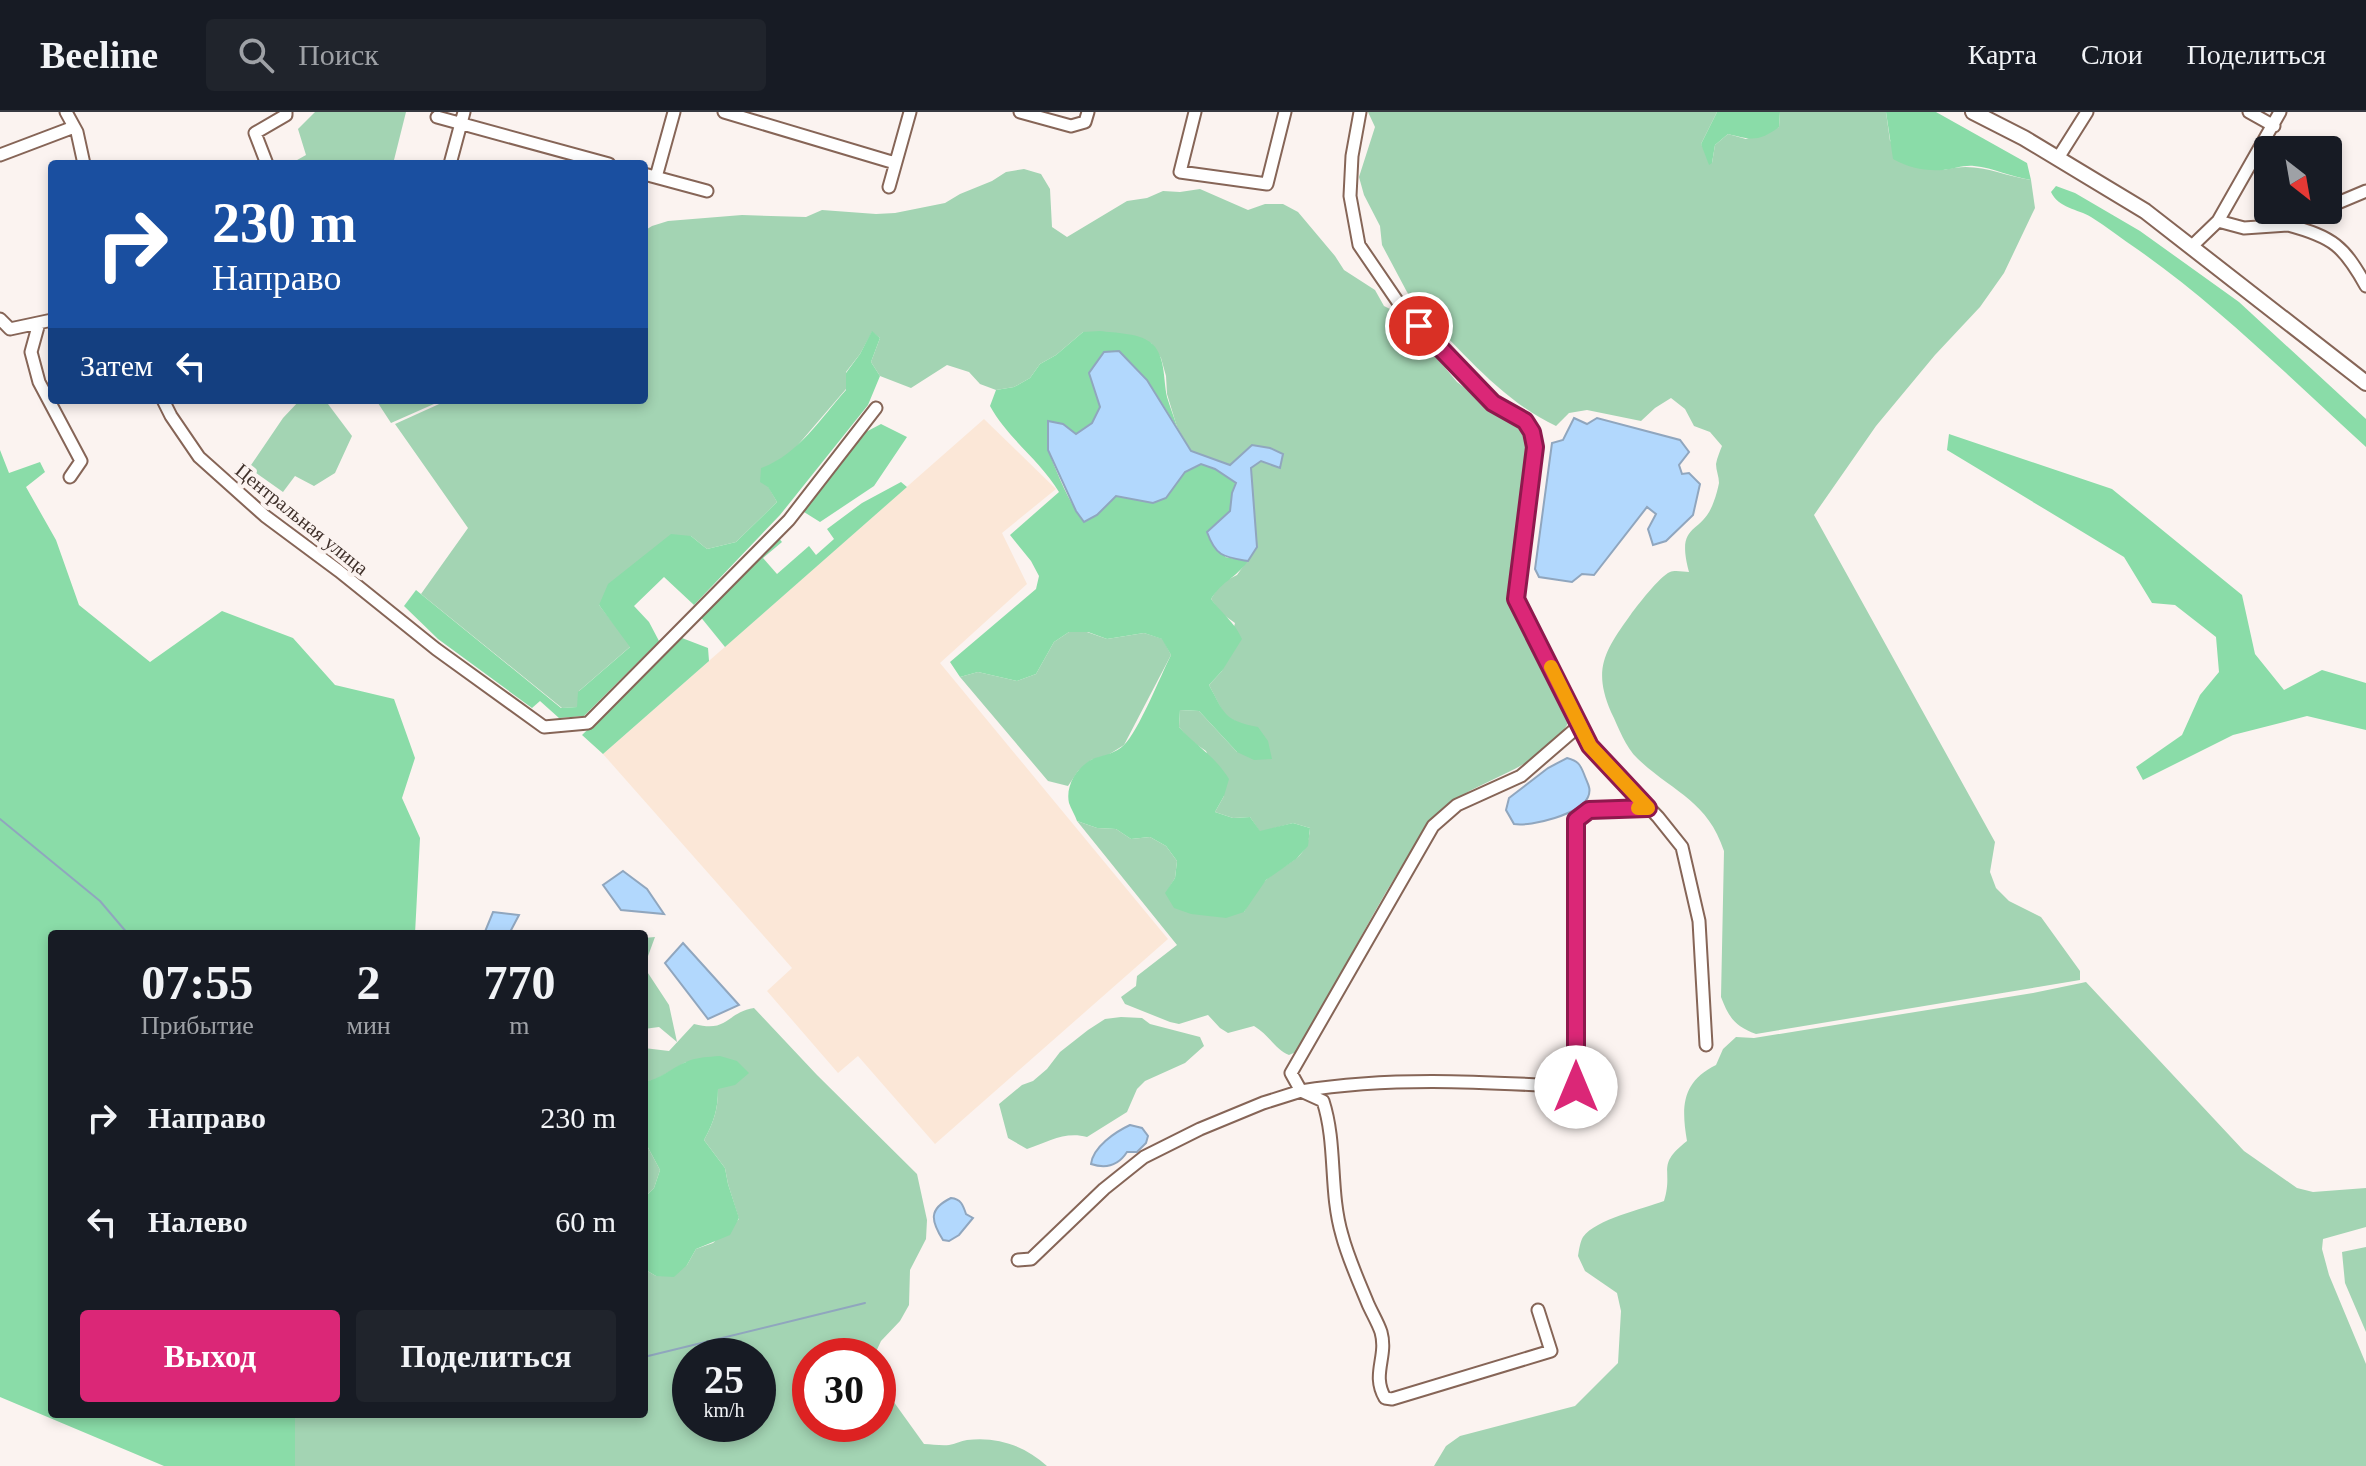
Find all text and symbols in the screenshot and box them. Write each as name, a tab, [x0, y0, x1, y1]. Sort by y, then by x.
search box	[206, 19, 766, 91]
icon: search	[234, 33, 278, 77]
text: Beeline	[40, 34, 158, 76]
text: Поиск	[298, 38, 379, 71]
text: Карта	[1968, 39, 2037, 70]
text: Слои	[2081, 39, 2143, 70]
text: Поделиться	[2187, 39, 2326, 70]
north arrow	[2254, 136, 2342, 224]
map controls	[2254, 136, 2342, 224]
icon: right	[80, 192, 184, 296]
text: 230 m	[212, 192, 357, 254]
text: Направо	[212, 258, 342, 298]
pin	[1385, 292, 1453, 360]
icon: arrive	[1397, 304, 1441, 348]
icon: left	[169, 344, 213, 388]
text: Затем	[80, 349, 153, 382]
street label: Центральная улица	[231, 459, 373, 580]
text: 07:55	[141, 956, 253, 1009]
text: 2	[357, 956, 381, 1009]
text: 770	[483, 956, 555, 1009]
text: Прибытие	[141, 1011, 254, 1040]
text: мин	[346, 1011, 391, 1040]
text: m	[509, 1011, 529, 1040]
position arrow	[1534, 1045, 1618, 1129]
icon: right	[80, 1096, 124, 1140]
text: Направо	[148, 1101, 266, 1134]
text: 230 m	[540, 1101, 616, 1134]
icon: left	[80, 1200, 124, 1244]
text: Налево	[148, 1205, 248, 1238]
text: 60 m	[555, 1205, 616, 1238]
button: Выход	[80, 1310, 340, 1402]
button: Поделиться	[356, 1310, 616, 1402]
speed limit sign: 30	[792, 1338, 896, 1442]
text: 25	[704, 1357, 744, 1402]
text: km/h	[703, 1399, 745, 1421]

